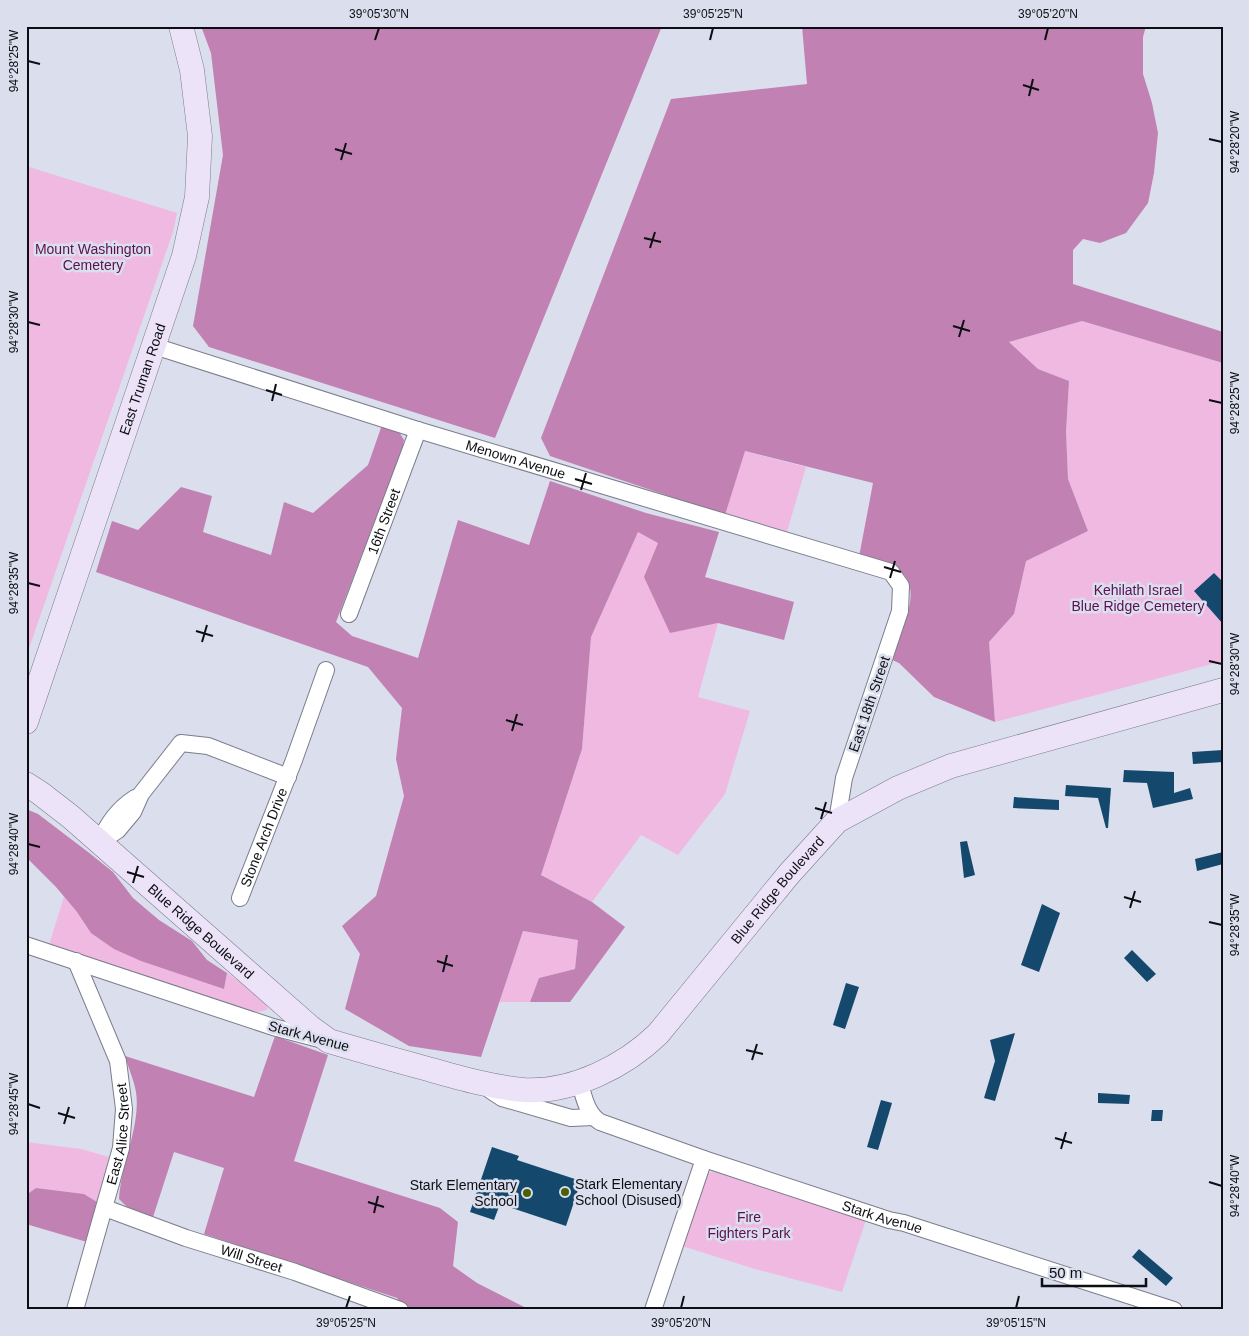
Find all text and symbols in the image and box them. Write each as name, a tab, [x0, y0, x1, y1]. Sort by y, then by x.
text: 39°05'30"N	[349, 7, 409, 21]
text: 39°05'25"N	[683, 7, 743, 21]
text: 39°05'20"N	[1018, 7, 1078, 21]
text: 94°28'25"W	[7, 29, 21, 92]
text: 94°28'20"W	[1228, 110, 1242, 173]
park label: Mount Washington Cemetery	[35, 241, 151, 273]
text: 94°28'30"W	[7, 290, 21, 353]
street label: East Truman Road	[116, 321, 169, 437]
text: 94°28'25"W	[1228, 371, 1242, 434]
street label: Menown Avenue	[464, 437, 568, 482]
street label: 16th Street	[364, 486, 403, 556]
text: 94°28'35"W	[7, 551, 21, 614]
park label: Kehilath Israel Blue Ridge Cemetery	[1071, 582, 1205, 614]
text: 94°28'30"W	[1228, 632, 1242, 695]
street label: East 18th Street	[845, 654, 893, 754]
street label: Stone Arch Drive	[237, 785, 290, 889]
text: 94°28'40"W	[7, 812, 21, 875]
street label: Blue Ridge Boulevard	[727, 833, 827, 947]
street label: Blue Ridge Boulevard	[145, 881, 257, 982]
text: 94°28'35"W	[1228, 893, 1242, 956]
street label: Stark Avenue	[267, 1018, 351, 1055]
text: 94°28'45"W	[7, 1072, 21, 1135]
street label: East Alice Street	[103, 1082, 132, 1187]
text: 94°28'40"W	[1228, 1154, 1242, 1217]
place label: Stark Elementary School (Disused)	[575, 1176, 682, 1208]
place label: Stark Elementary School	[410, 1177, 517, 1209]
marker: Stark Elementary School (Disused)	[559, 1186, 571, 1198]
marker: Stark Elementary School	[521, 1187, 533, 1199]
street label: Stark Avenue	[840, 1197, 925, 1236]
park label: Fire Fighters Park	[707, 1209, 792, 1241]
street label: Will Street	[219, 1241, 284, 1276]
scale bar	[1042, 1256, 1145, 1288]
text: 50 m	[1049, 1264, 1082, 1281]
text: 39°05'25"N	[316, 1316, 376, 1330]
text: 39°05'20"N	[651, 1316, 711, 1330]
text: 39°05'15"N	[986, 1316, 1046, 1330]

